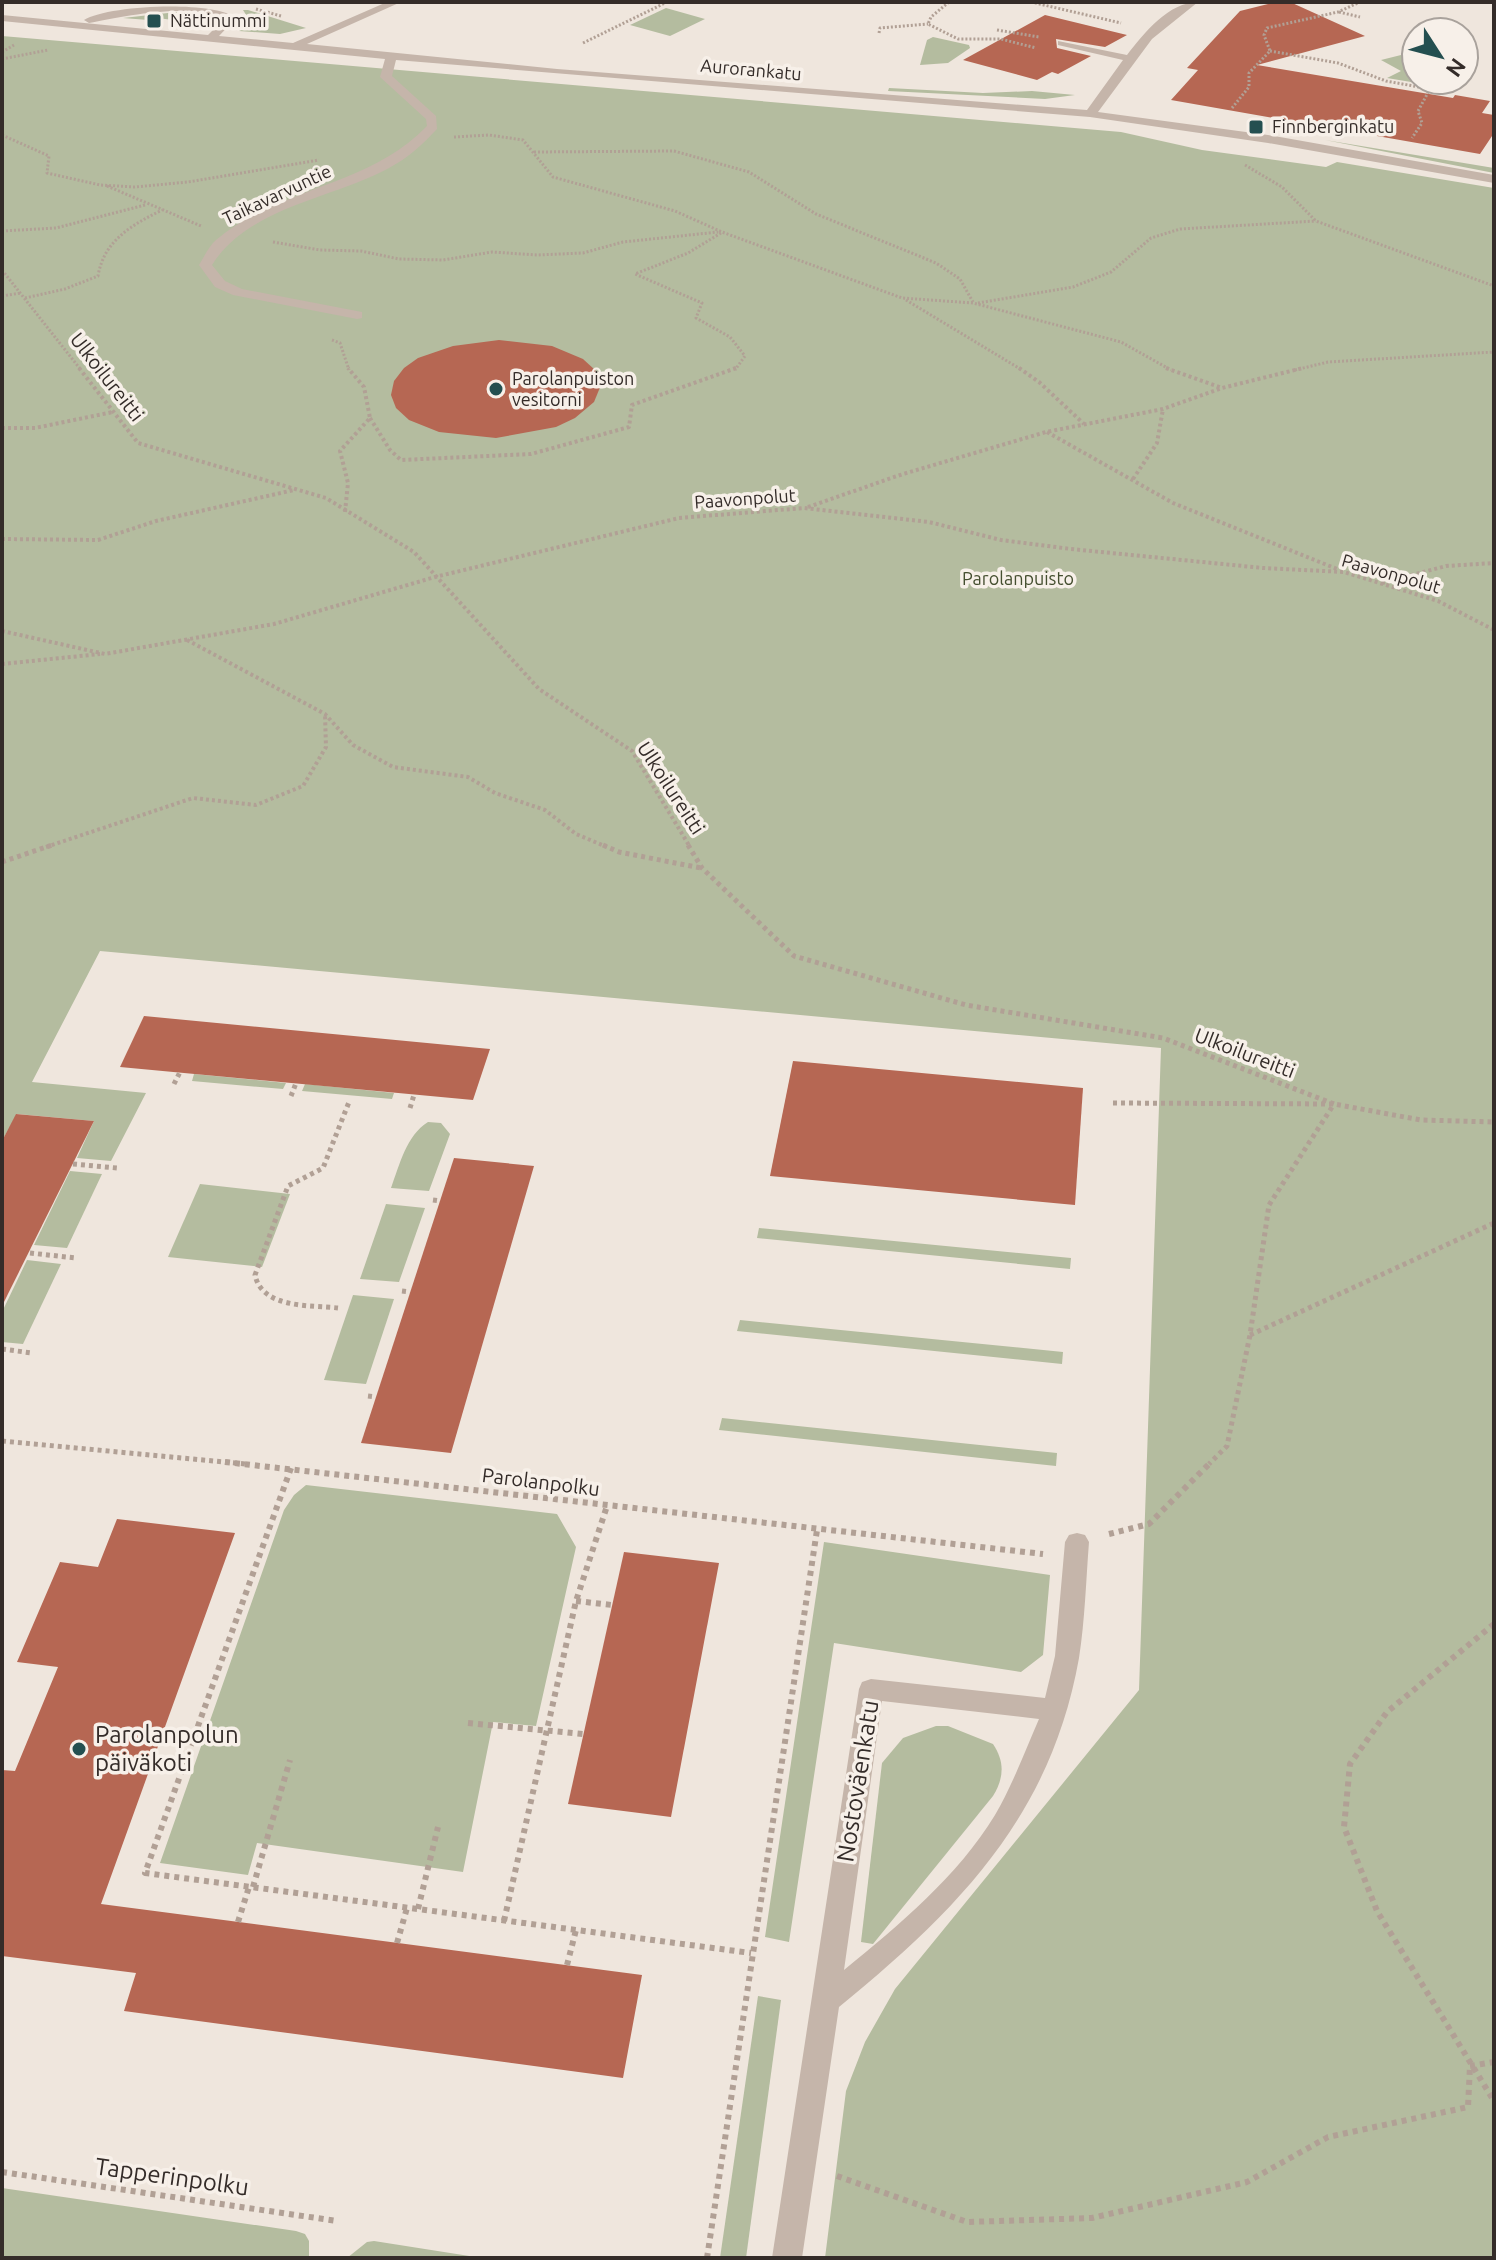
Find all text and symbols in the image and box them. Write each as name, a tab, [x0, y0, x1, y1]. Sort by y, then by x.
place label: Nättinummi	[170, 10, 267, 30]
marker: Nättinummi	[145, 12, 163, 30]
north arrow	[1400, 16, 1480, 96]
text: N	[1442, 54, 1472, 82]
street label: Aurorankatu	[700, 55, 802, 83]
place label: Finnberginkatu	[1272, 116, 1394, 136]
marker: Finnberginkatu	[1247, 118, 1265, 136]
street label: Taikavarvuntie	[219, 160, 334, 228]
street label: Ulkoilureitti	[66, 328, 149, 425]
place label: Parolanpuiston vesitorni	[512, 368, 634, 409]
marker: Parolanpuiston vesitorni	[487, 380, 505, 398]
street label: Paavonpolut	[693, 484, 796, 512]
street label: Paavonpolut	[1340, 549, 1443, 597]
park label: Parolanpuisto	[962, 568, 1074, 588]
street label: Ulkoilureitti	[633, 737, 710, 838]
street label: Ulkoilureitti	[1192, 1023, 1299, 1082]
street label: Parolanpolku	[481, 1463, 601, 1500]
street label: Nostoväenkatu	[831, 1698, 884, 1864]
place label: Parolanpolun päiväkoti	[95, 1721, 239, 1776]
marker: Parolanpolun päiväkoti	[70, 1740, 88, 1758]
street label: Tapperinpolku	[94, 2152, 251, 2201]

